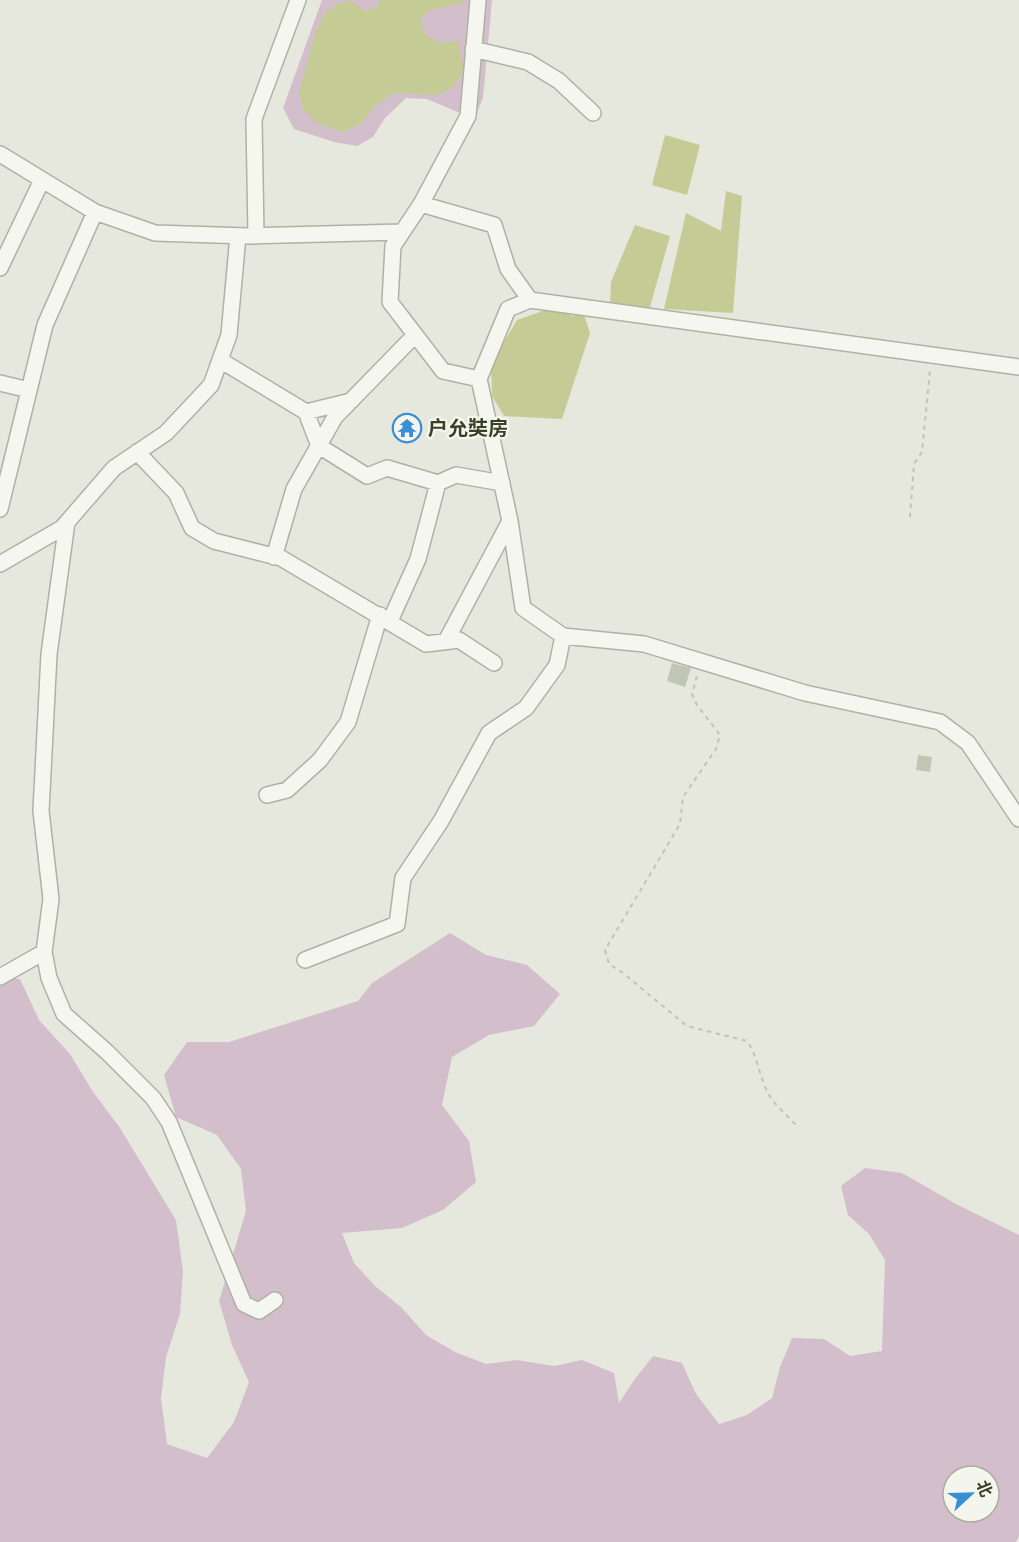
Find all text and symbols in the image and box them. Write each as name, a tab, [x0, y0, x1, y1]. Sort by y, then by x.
temple icon: 户允奘房	[391, 412, 423, 444]
place label: 户允奘房	[428, 414, 508, 441]
north arrow	[941, 1464, 1001, 1524]
text: 北	[972, 1477, 998, 1500]

